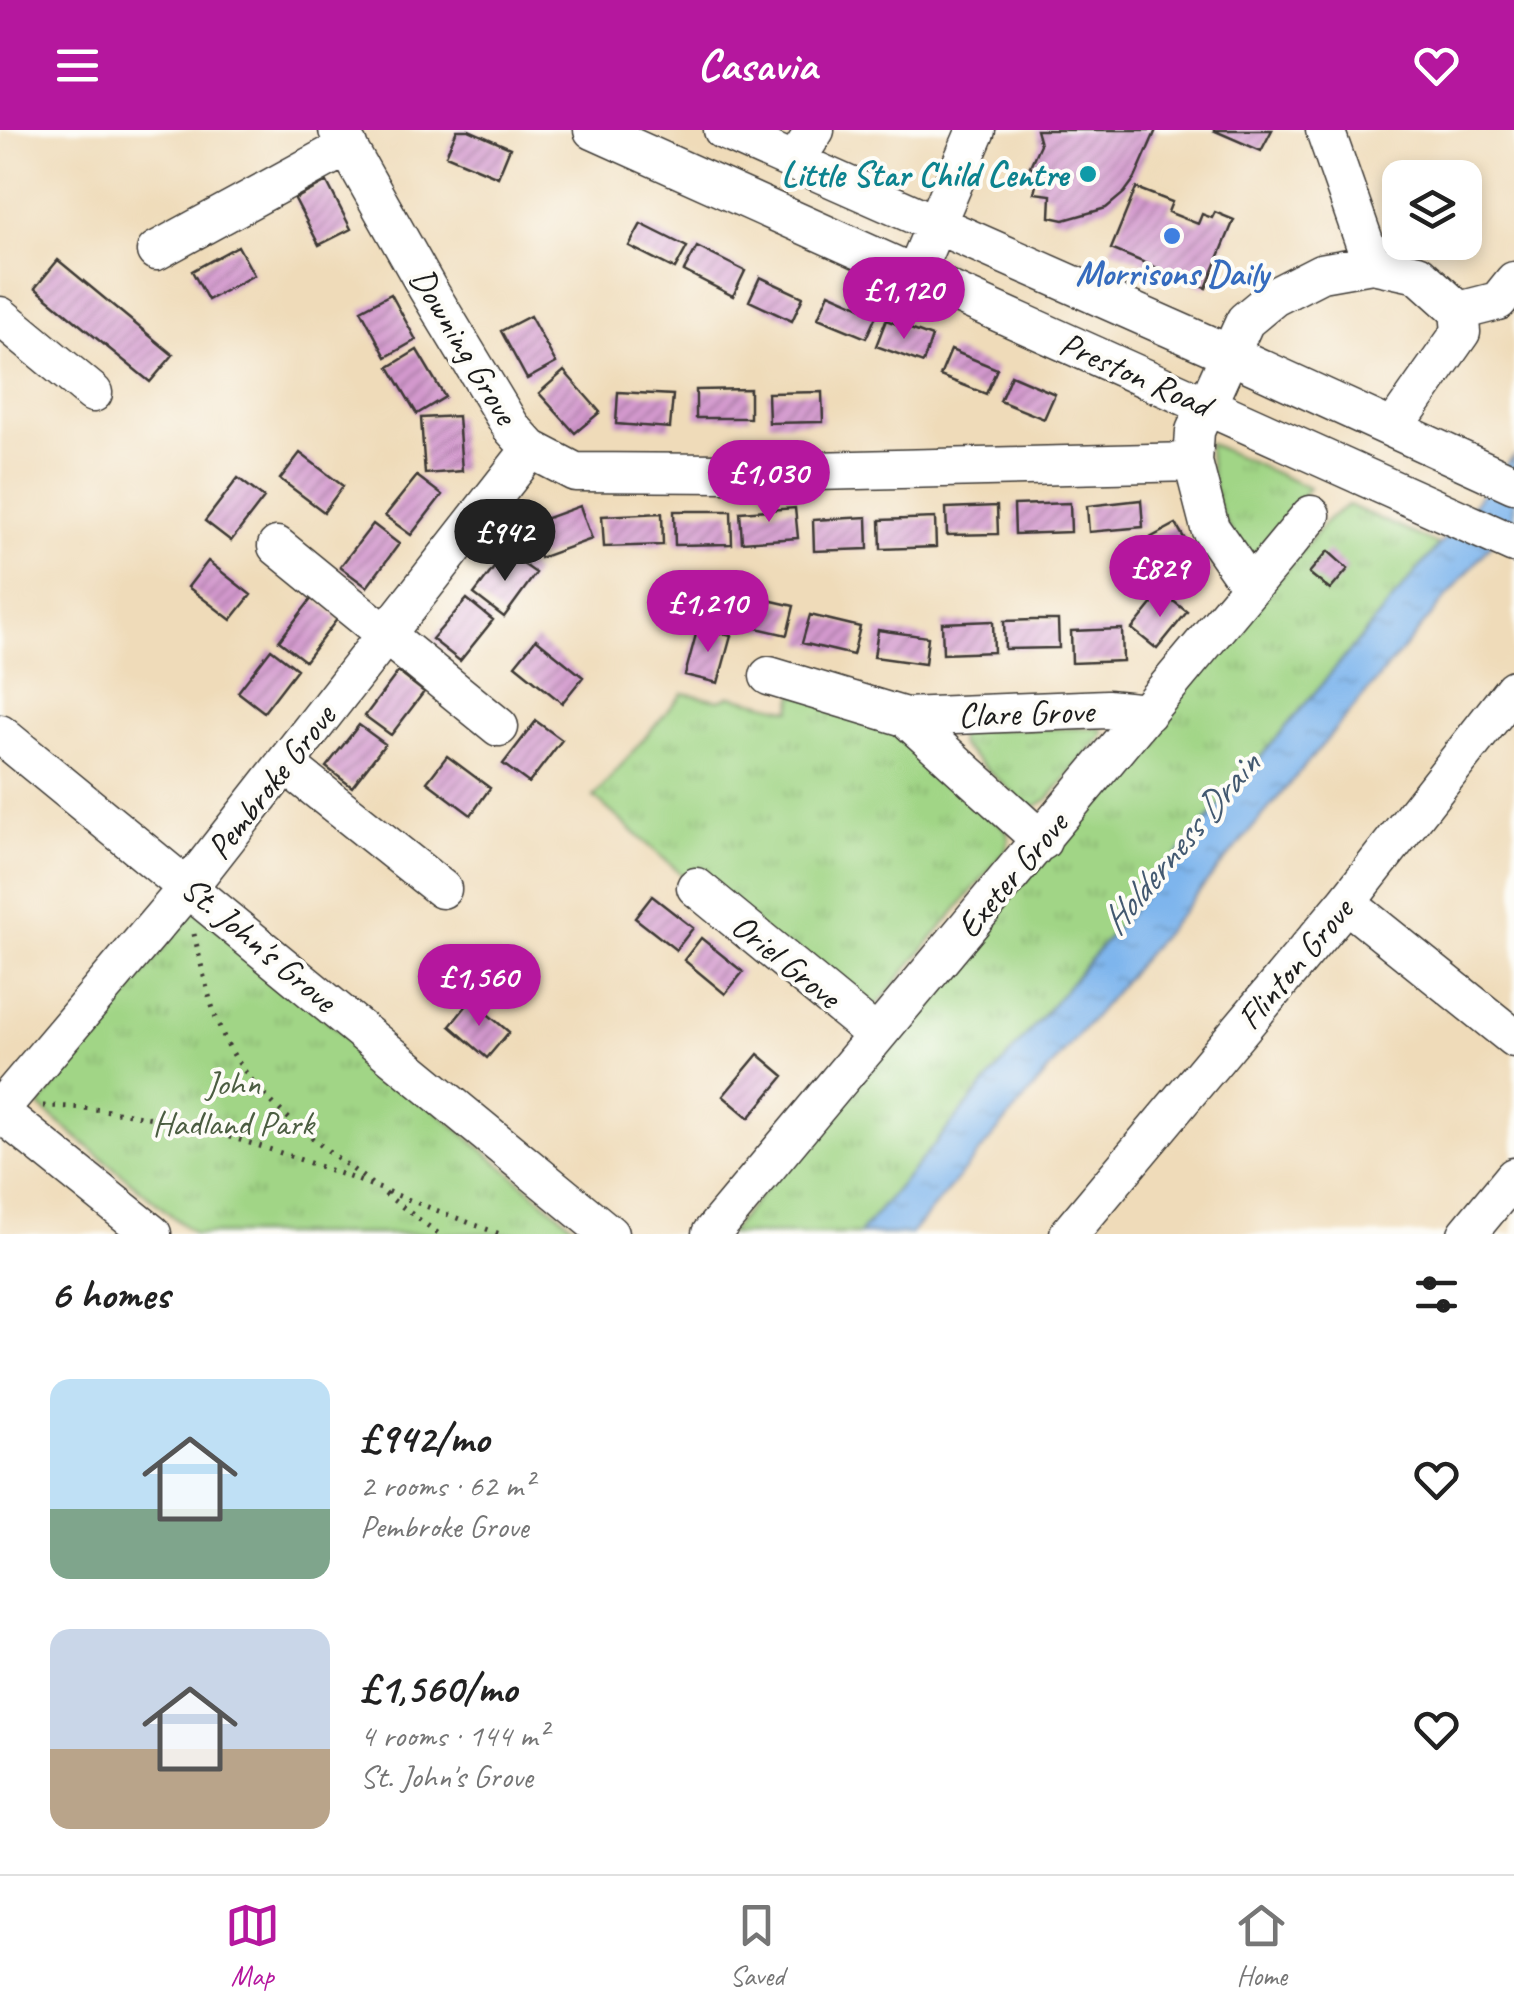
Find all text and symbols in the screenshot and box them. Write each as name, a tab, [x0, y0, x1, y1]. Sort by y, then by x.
text: Casavia	[697, 37, 817, 94]
icon: menu	[50, 38, 105, 93]
icon: heart	[1409, 38, 1464, 93]
place label: Little Star Child Centre	[781, 152, 1070, 197]
map controls	[1382, 160, 1482, 260]
button: layers	[1382, 160, 1482, 260]
marker: Little Star Child Centre	[1077, 163, 1099, 185]
marker: Morrisons Daily	[1161, 225, 1183, 247]
place label: Morrisons Daily	[1075, 251, 1272, 296]
pin: £1,120	[823, 257, 985, 342]
street label: Downing Grove	[400, 260, 530, 435]
text: £1,120	[865, 269, 943, 310]
street label: Preston Road	[1053, 321, 1222, 429]
pin: £1,030	[688, 440, 850, 525]
text: £1,030	[730, 452, 808, 493]
pin: £942	[446, 499, 564, 584]
text: £942	[476, 511, 534, 552]
pin: £829	[1101, 535, 1219, 620]
text: £829	[1131, 547, 1189, 588]
pin: £1,210	[627, 570, 789, 655]
text: £1,210	[669, 582, 747, 623]
street label: Clare Grove	[957, 688, 1097, 738]
street label: Pembroke Grove	[197, 693, 347, 868]
water label: Holderness Drain	[1090, 740, 1272, 944]
street label: Exeter Grove	[946, 801, 1080, 947]
street label: St. John's Grove	[172, 866, 348, 1024]
street label: Flinton Grove	[1227, 887, 1365, 1039]
street label: Oriel Grove	[722, 903, 852, 1020]
pin: £1,560	[398, 944, 560, 1029]
text: £1,560	[440, 956, 518, 997]
park label: John Hadland Park	[152, 1061, 316, 1146]
icon: filters	[1409, 1267, 1464, 1322]
text: 6 homes	[50, 1268, 169, 1321]
text: £942/mo	[360, 1412, 489, 1465]
icon: home	[130, 1419, 250, 1539]
icon: heart	[1409, 1452, 1464, 1507]
text: 2 rooms · 62 m²	[360, 1465, 533, 1506]
text: Pembroke Grove	[360, 1506, 528, 1547]
text: £1,560/mo	[360, 1662, 517, 1715]
icon: home	[130, 1669, 250, 1789]
icon: heart	[1409, 1702, 1464, 1757]
text: 4 rooms · 144 m²	[360, 1715, 547, 1756]
text: St. John's Grove	[360, 1756, 533, 1797]
tab: Map	[225, 1898, 280, 1993]
tab: Saved	[729, 1898, 784, 1993]
tab: Home	[1234, 1898, 1289, 1993]

